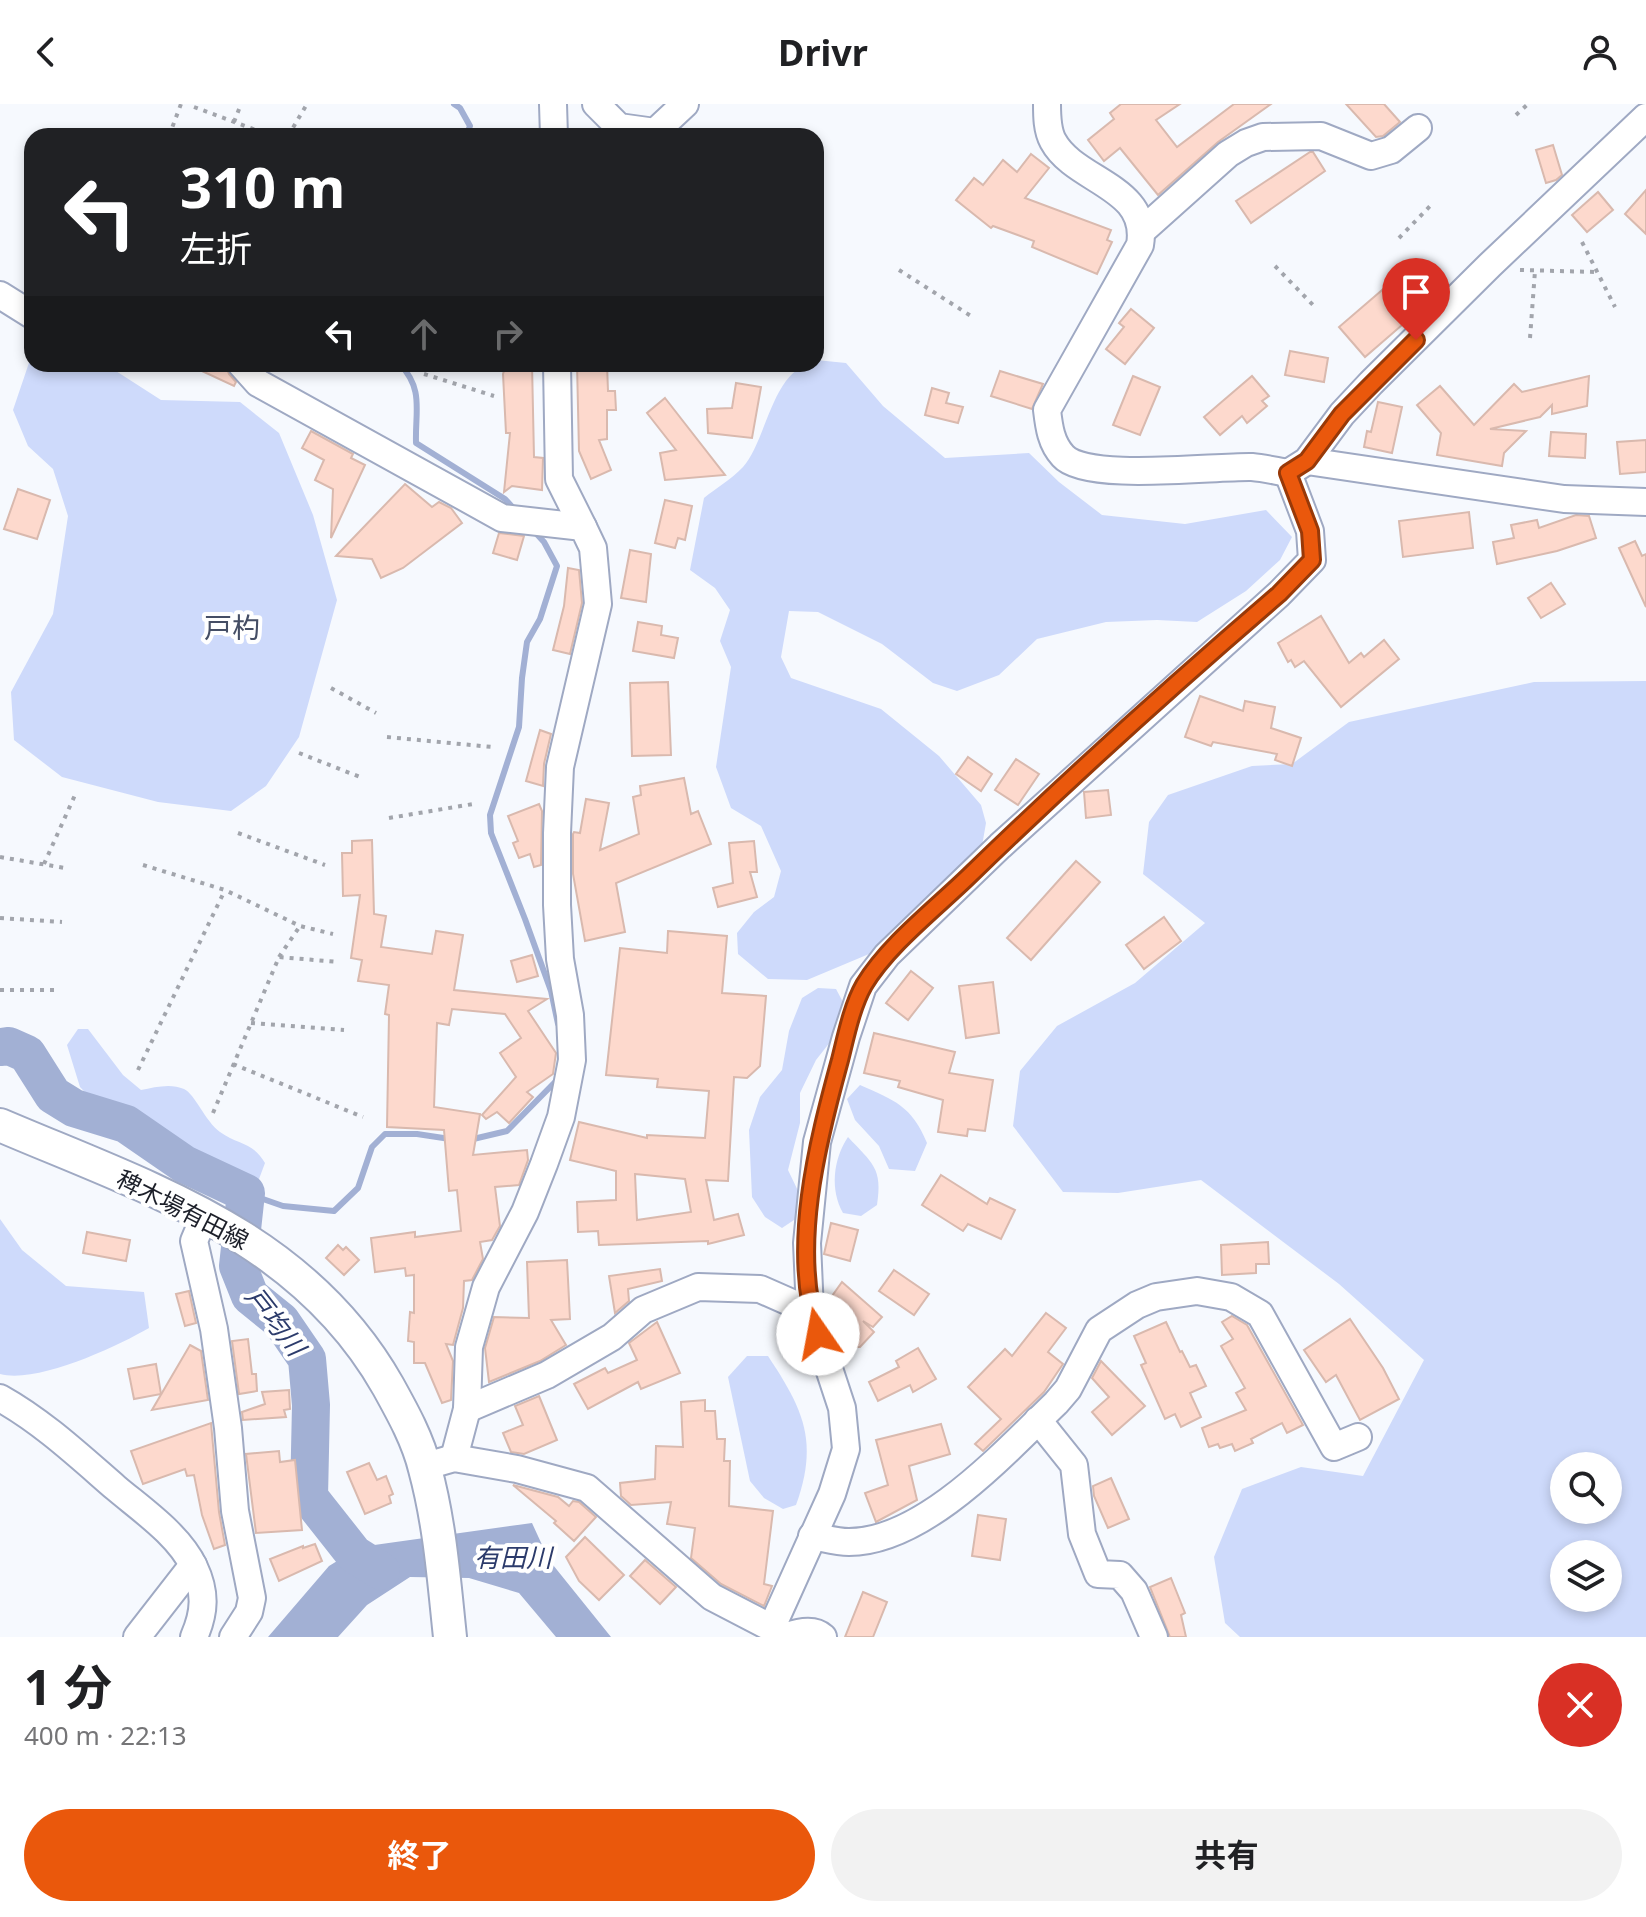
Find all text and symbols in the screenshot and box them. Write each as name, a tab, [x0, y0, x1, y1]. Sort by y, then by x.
text: Drivr	[778, 28, 868, 77]
icon: back	[24, 30, 68, 74]
icon: person	[1578, 30, 1622, 74]
text: 310 m	[180, 148, 345, 224]
icon: left	[48, 160, 152, 264]
text: 左折	[180, 224, 252, 273]
pin	[1382, 258, 1450, 340]
icon: arrive	[1394, 270, 1438, 314]
icon: left	[318, 312, 362, 356]
icon: ahead	[402, 312, 446, 356]
icon: right	[486, 312, 530, 356]
district label: 戸杓	[204, 608, 260, 646]
street label: 稗木場有田線	[111, 1162, 255, 1256]
water label: 戸均川	[238, 1279, 316, 1365]
position arrow	[776, 1292, 860, 1376]
map controls	[1550, 1452, 1622, 1612]
button: search	[1550, 1452, 1622, 1524]
water label: 有田川	[474, 1539, 555, 1575]
button: layers	[1550, 1540, 1622, 1612]
text: 1 分	[24, 1654, 112, 1719]
button: close	[1538, 1663, 1622, 1747]
text: 400 m · 22:13	[24, 1717, 187, 1753]
button: 終了	[24, 1809, 815, 1901]
button: 共有	[831, 1809, 1622, 1901]

